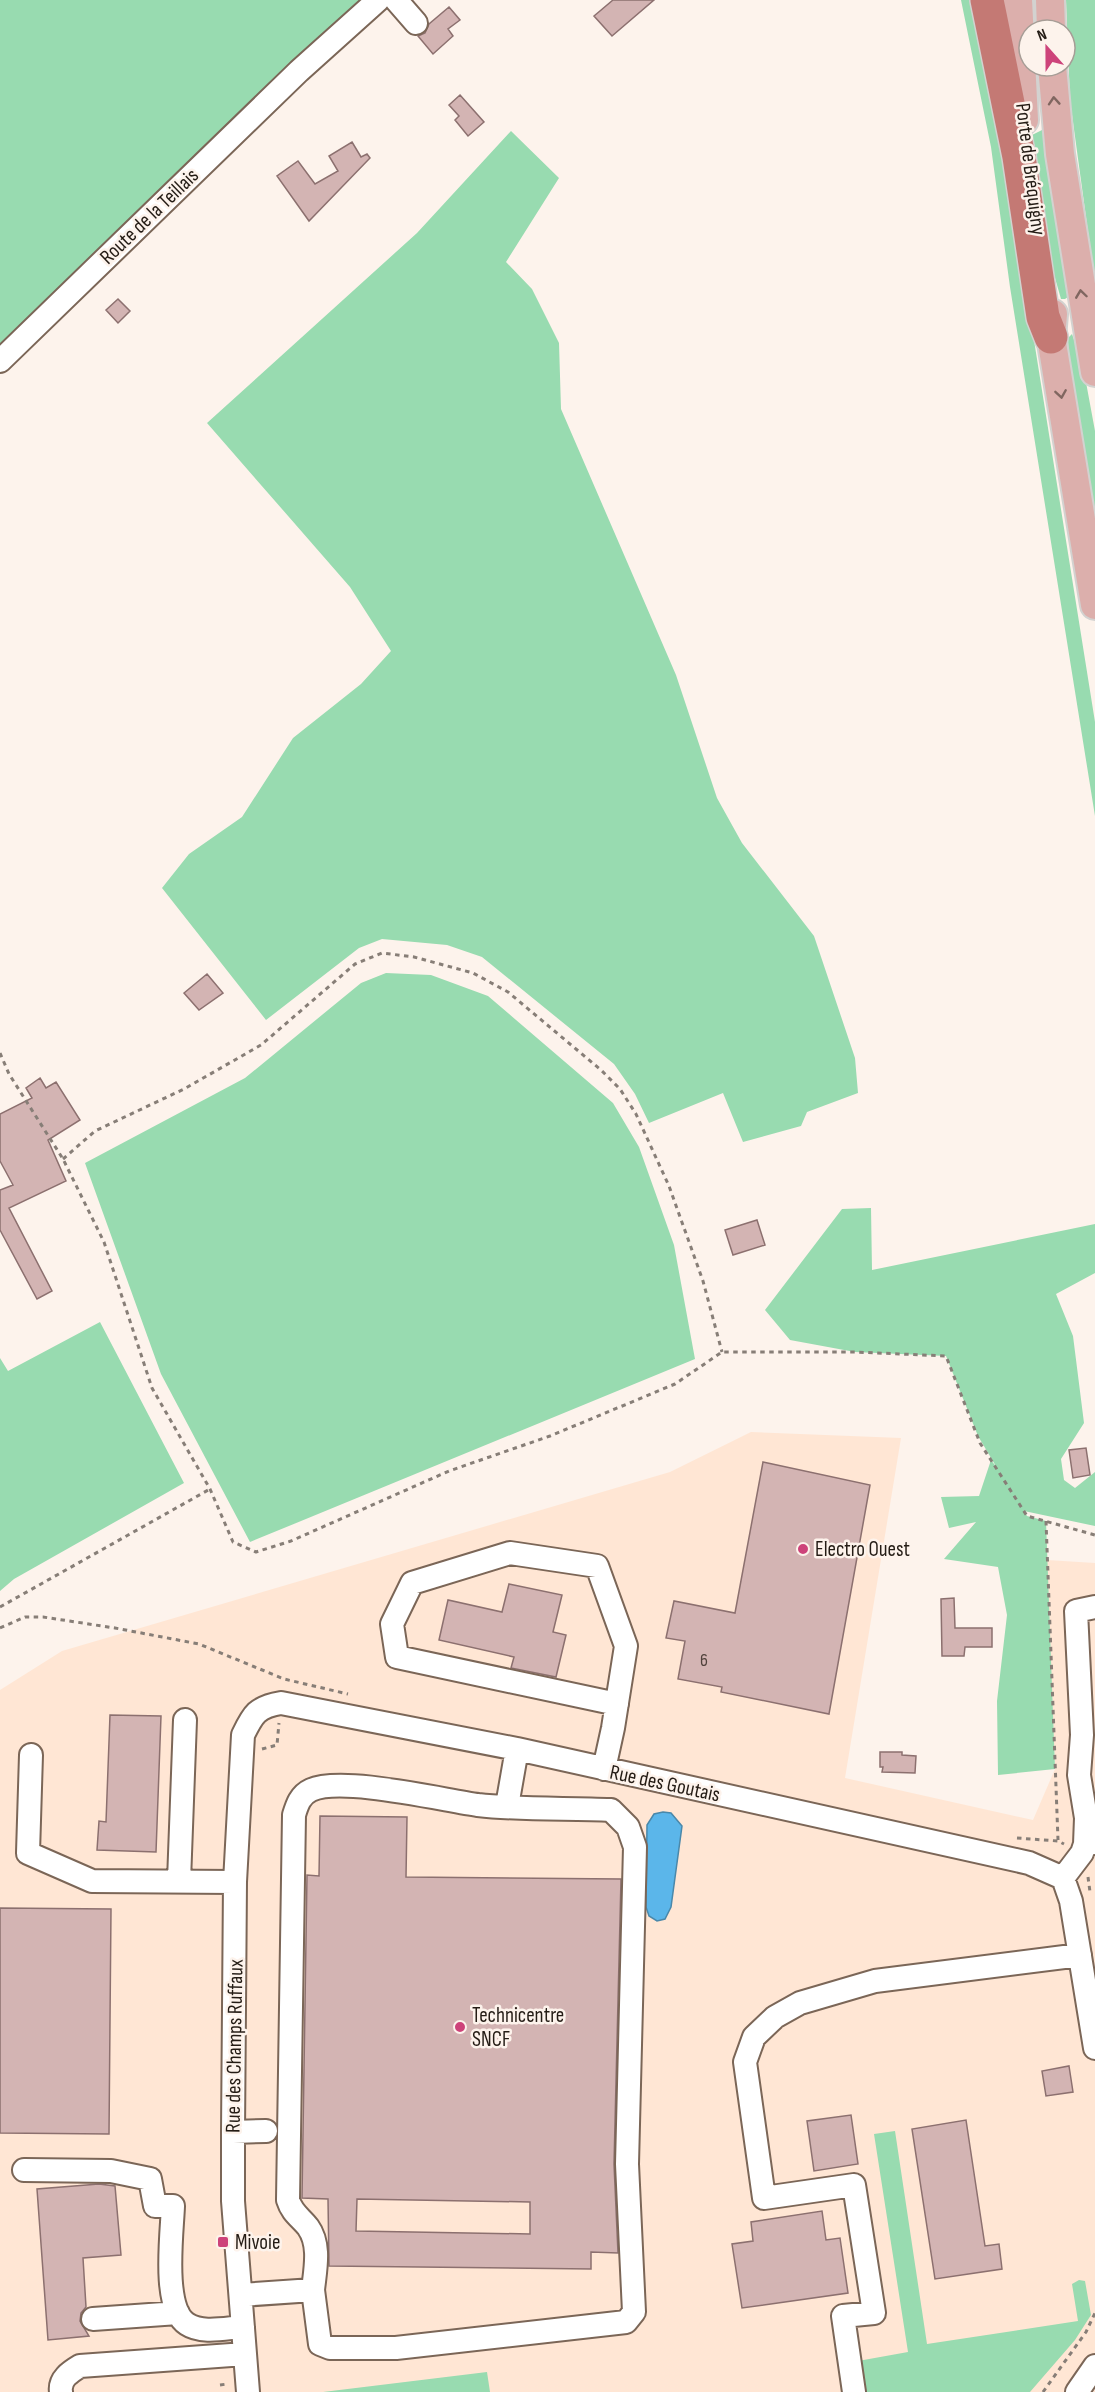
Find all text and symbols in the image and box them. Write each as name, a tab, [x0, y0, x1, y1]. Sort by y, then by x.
north arrow	[1017, 18, 1077, 78]
text: N	[1035, 25, 1050, 46]
one-way arrow	[1048, 96, 1061, 106]
street label: Porte de Bréquigny	[1010, 102, 1051, 236]
street label: Route de la Teillais	[95, 163, 204, 270]
one-way arrow	[1076, 289, 1088, 299]
one-way arrow	[1054, 390, 1066, 399]
place label: Electro Ouest	[815, 1537, 910, 1562]
marker: Electro Ouest	[796, 1542, 810, 1556]
house number: 6	[700, 1650, 708, 1671]
street label: Rue des Goutais	[607, 1760, 722, 1807]
street label: Rue des Champs Ruffaux	[220, 1959, 249, 2133]
place label: Technicentre SNCF	[472, 2003, 564, 2052]
marker: Technicentre SNCF	[453, 2020, 467, 2034]
place label: Mivoie	[235, 2230, 280, 2255]
marker: Mivoie	[216, 2235, 230, 2249]

